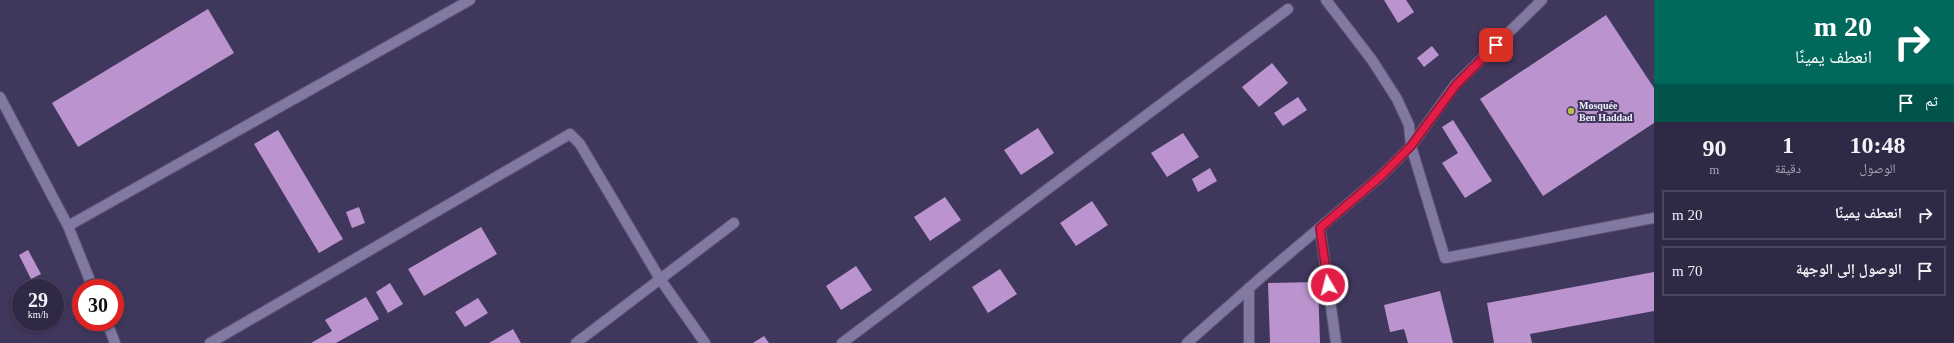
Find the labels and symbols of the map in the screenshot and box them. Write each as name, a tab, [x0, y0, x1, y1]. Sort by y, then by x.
pin	[1479, 28, 1513, 62]
place label: Mosquée Ben Haddad	[1579, 100, 1633, 123]
marker: Mosquée Ben Haddad	[1566, 106, 1576, 116]
position arrow	[1307, 264, 1349, 306]
speed limit sign: 30	[72, 279, 124, 331]

